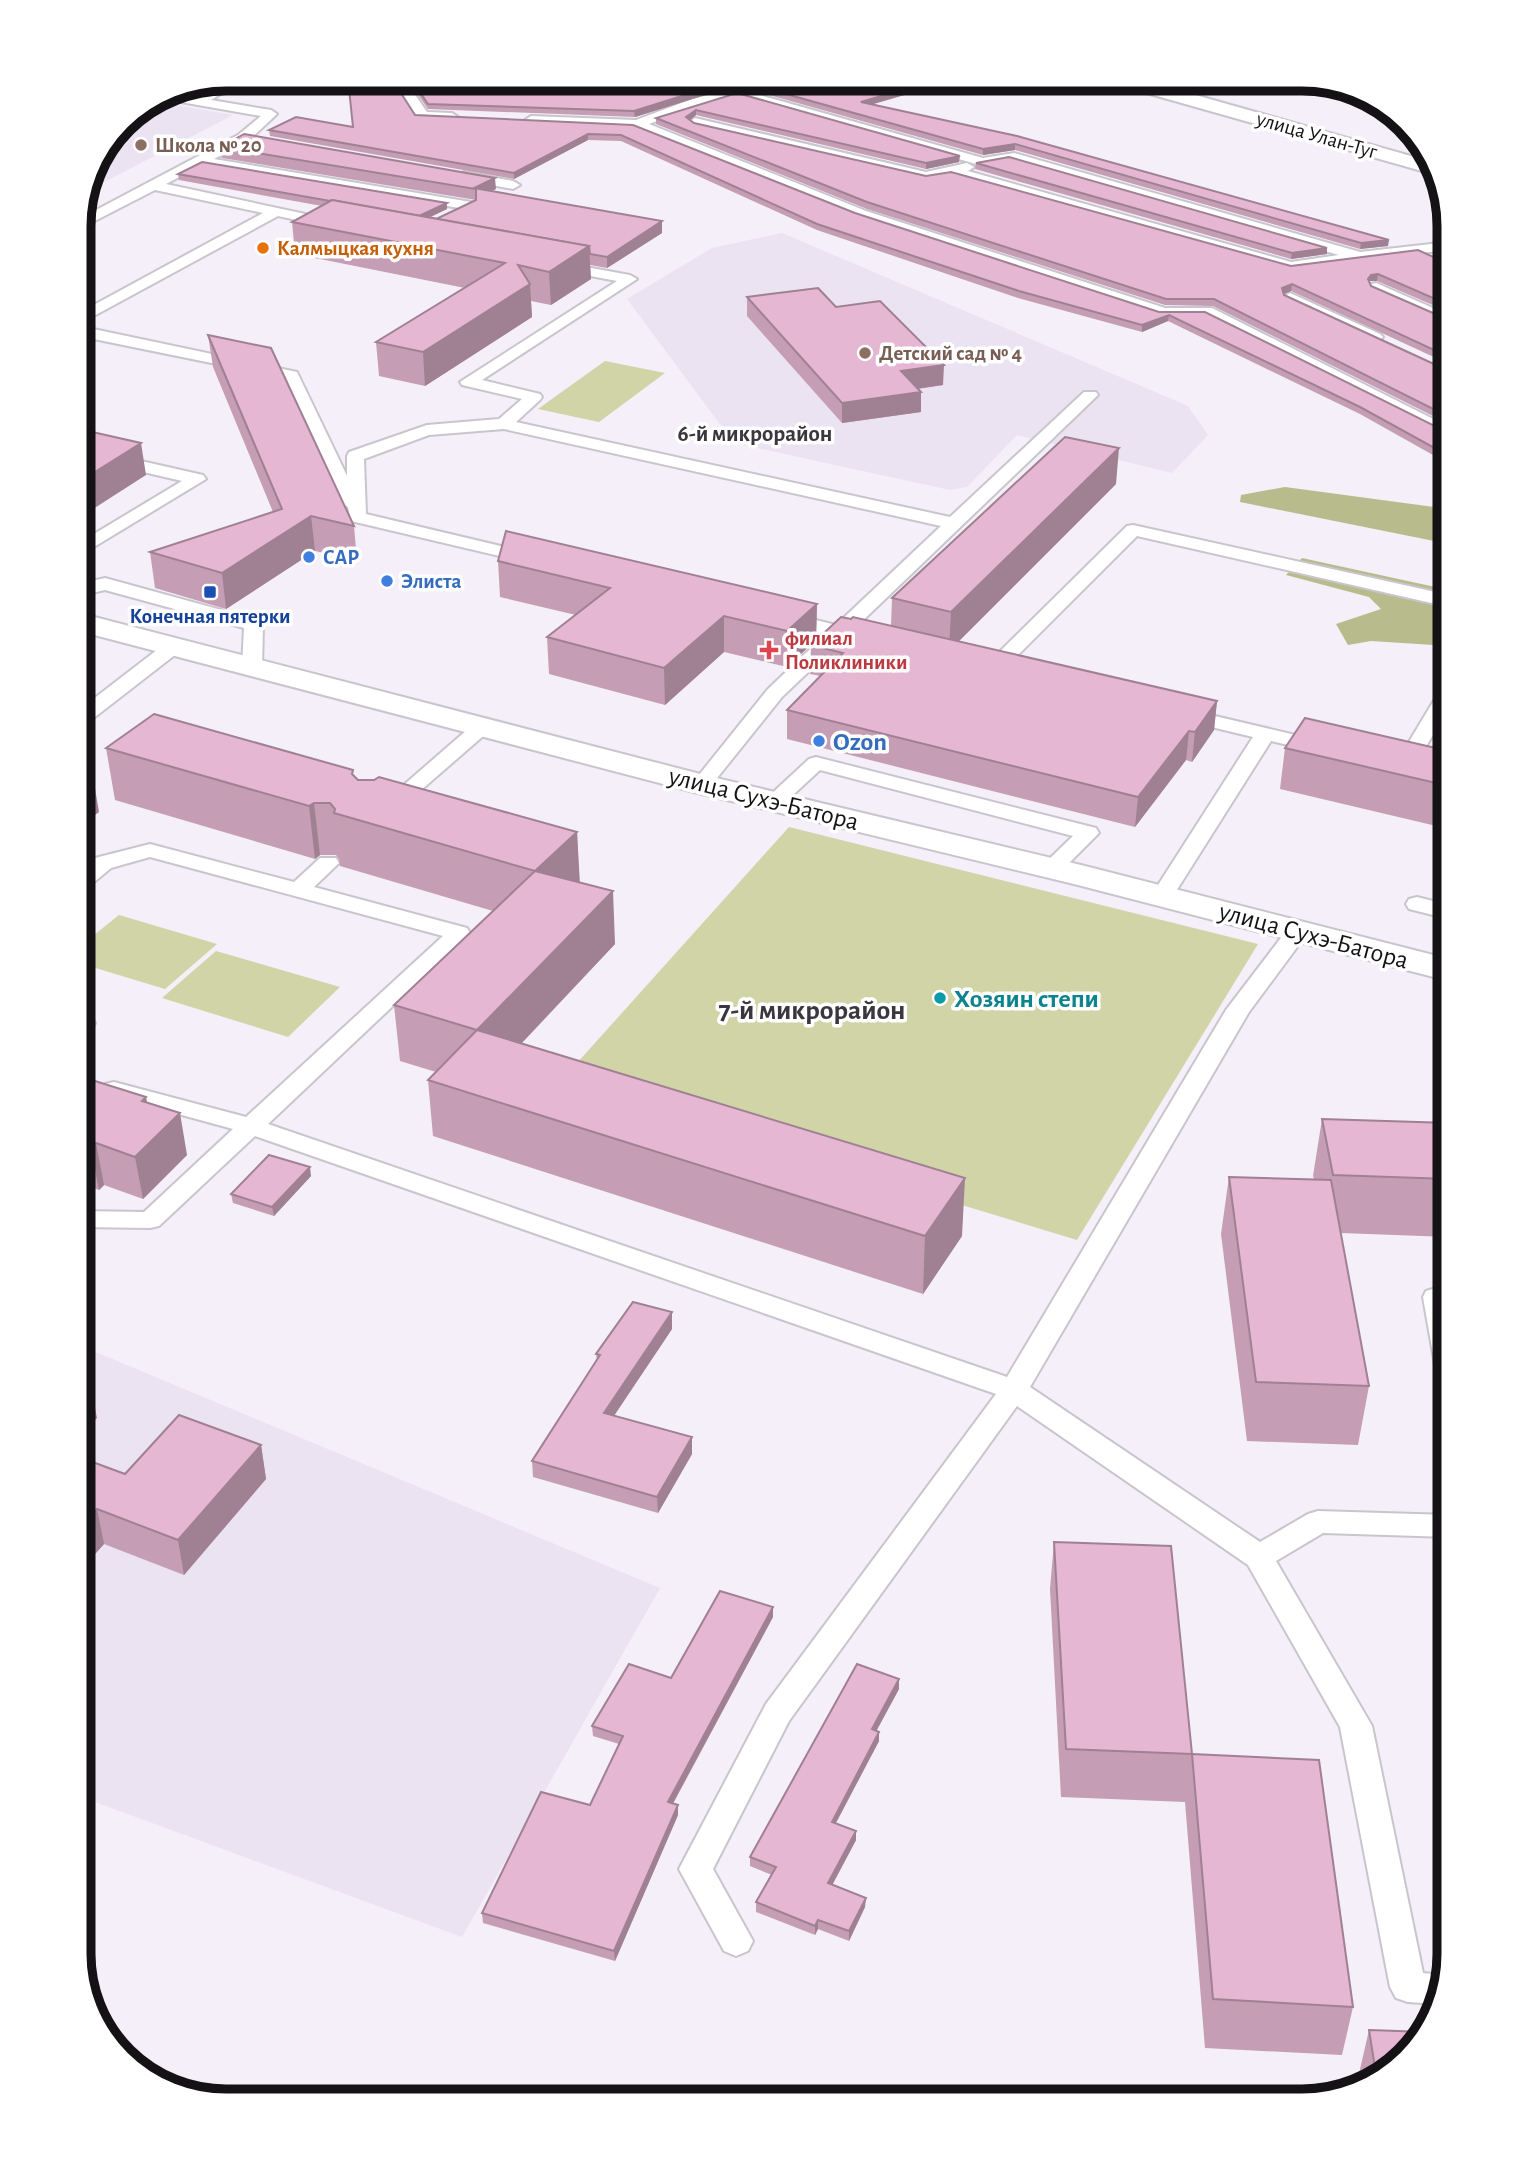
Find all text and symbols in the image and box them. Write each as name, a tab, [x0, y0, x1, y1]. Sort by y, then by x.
street label: улица Улан-Туг	[1253, 108, 1380, 163]
place label: Школа № 20	[155, 135, 262, 156]
marker: Школа № 20	[133, 137, 149, 153]
place label: Калмыцкая кухня	[277, 238, 434, 259]
marker: Калмыцкая кухня	[255, 240, 271, 256]
place label: Детский сад № 4	[879, 343, 1022, 364]
marker: Детский сад № 4	[857, 345, 873, 361]
district label: 6-й микрорайон	[678, 423, 832, 446]
place label: САР	[323, 547, 359, 568]
marker: САР	[301, 549, 317, 565]
place label: Элиста	[401, 571, 462, 592]
marker: Элиста	[379, 573, 395, 589]
marker: Конечная пятерки	[202, 584, 218, 600]
place label: Конечная пятерки	[129, 606, 291, 627]
place label: филиал Поликлиники	[785, 628, 907, 673]
marker: филиал Поликлиники	[759, 640, 779, 660]
place label: Ozon	[833, 729, 887, 755]
marker: Ozon	[811, 733, 827, 749]
street label: улица Сухэ-Батора	[665, 763, 862, 835]
street label: улица Сухэ-Батора	[1215, 898, 1411, 974]
place label: Хозяин степи	[954, 986, 1099, 1012]
marker: Хозяин степи	[932, 990, 948, 1006]
district label: 7-й микрорайон	[718, 997, 906, 1025]

